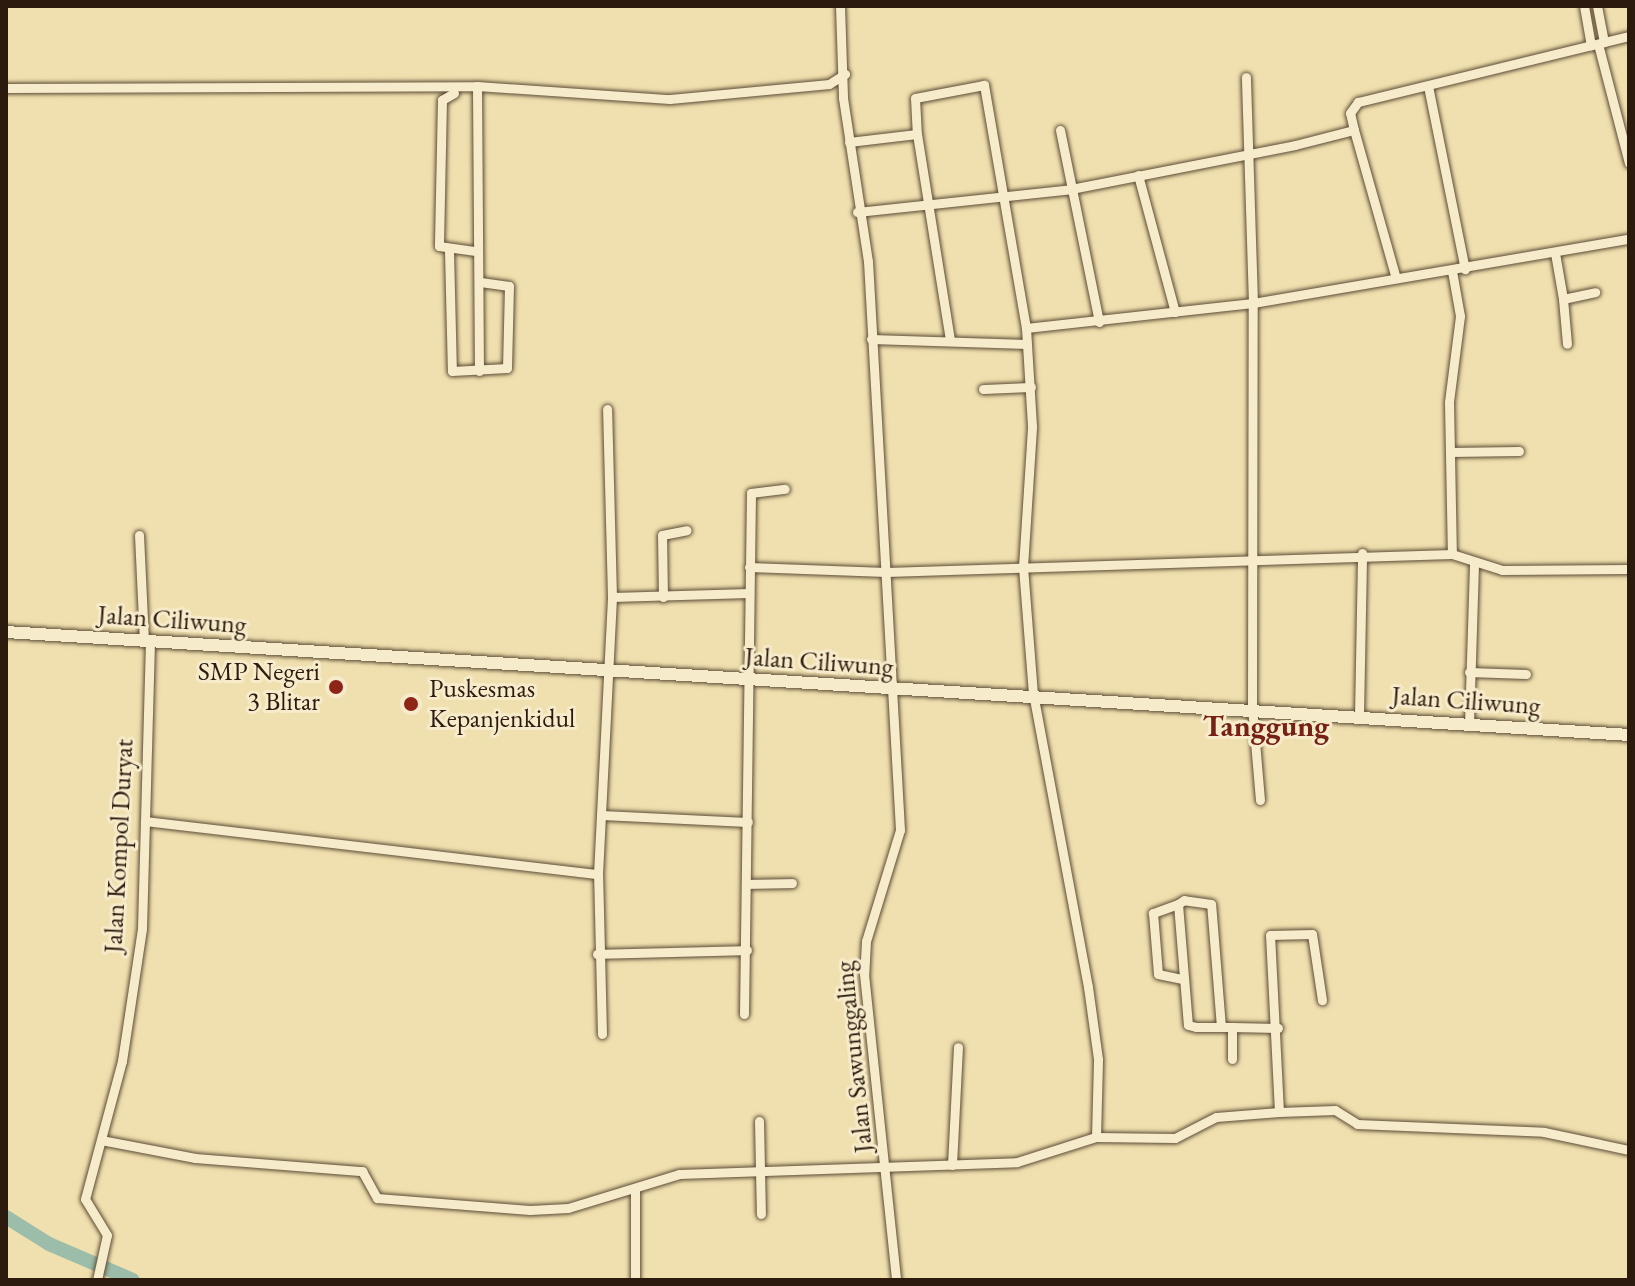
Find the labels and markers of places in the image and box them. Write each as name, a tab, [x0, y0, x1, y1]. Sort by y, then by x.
place label: SMP Negeri 3 Blitar	[198, 656, 320, 718]
place label: Puskesmas Kepanjenkidul	[429, 673, 575, 734]
marker: SMP Negeri 3 Blitar	[327, 678, 345, 696]
marker: Puskesmas Kepanjenkidul	[400, 693, 422, 715]

